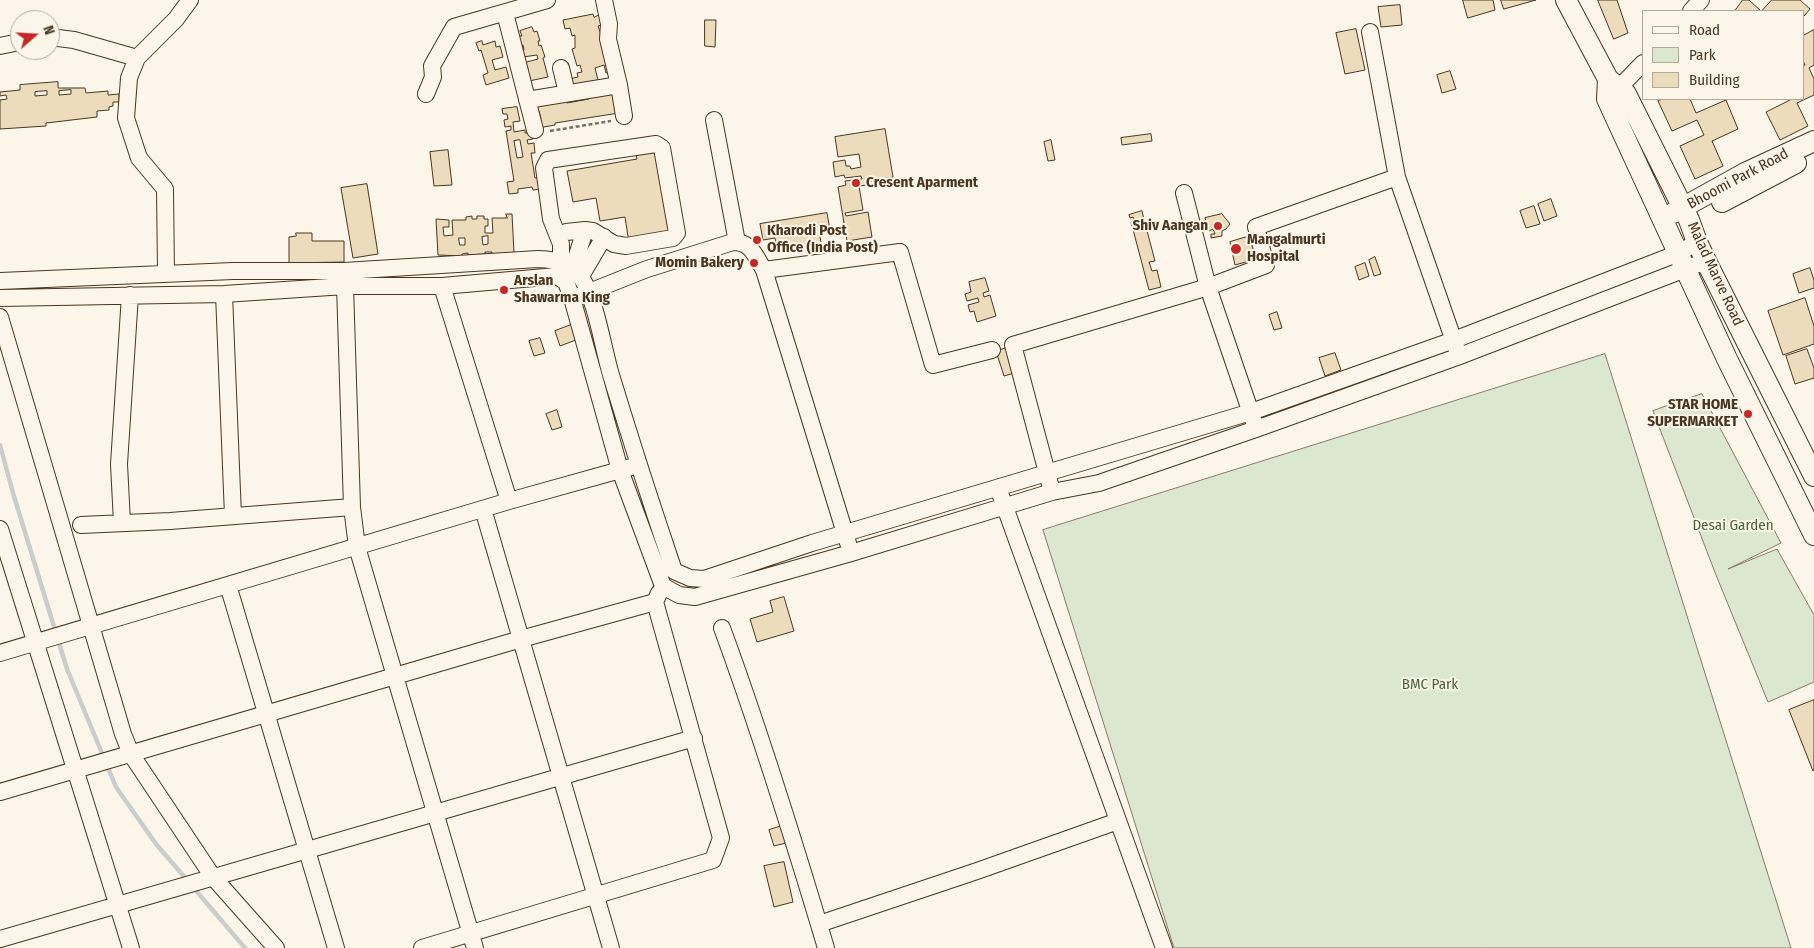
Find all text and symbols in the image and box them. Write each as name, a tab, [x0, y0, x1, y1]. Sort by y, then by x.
north arrow	[10, 10, 60, 60]
legend	[1642, 10, 1804, 100]
text: Road	[1689, 21, 1720, 39]
text: N	[39, 24, 58, 37]
text: Park	[1689, 46, 1716, 64]
text: Building	[1689, 71, 1740, 89]
street label: Bhoomi Park Road	[1684, 145, 1792, 213]
place label: Cresent Aparment	[866, 174, 978, 192]
marker: Cresent Aparment	[850, 177, 862, 189]
place label: Shiv Aangan	[1132, 217, 1208, 235]
street label: Malad Marve Road	[1683, 219, 1747, 329]
marker: Shiv Aangan	[1212, 220, 1224, 232]
place label: Kharodi Post Office (India Post)	[767, 222, 878, 257]
place label: Mangalmurti Hospital	[1247, 231, 1326, 266]
marker: Kharodi Post Office (India Post)	[751, 234, 763, 246]
marker: Mangalmurti Hospital	[1229, 242, 1243, 256]
place label: Momin Bakery	[655, 254, 744, 272]
marker: Momin Bakery	[748, 257, 760, 269]
place label: Arslan Shawarma King	[514, 272, 610, 307]
marker: Arslan Shawarma King	[498, 284, 510, 296]
place label: STAR HOME SUPERMARKET	[1647, 396, 1738, 431]
marker: STAR HOME SUPERMARKET	[1742, 408, 1754, 420]
park label: Desai Garden	[1692, 517, 1774, 535]
park label: BMC Park	[1402, 676, 1458, 694]

